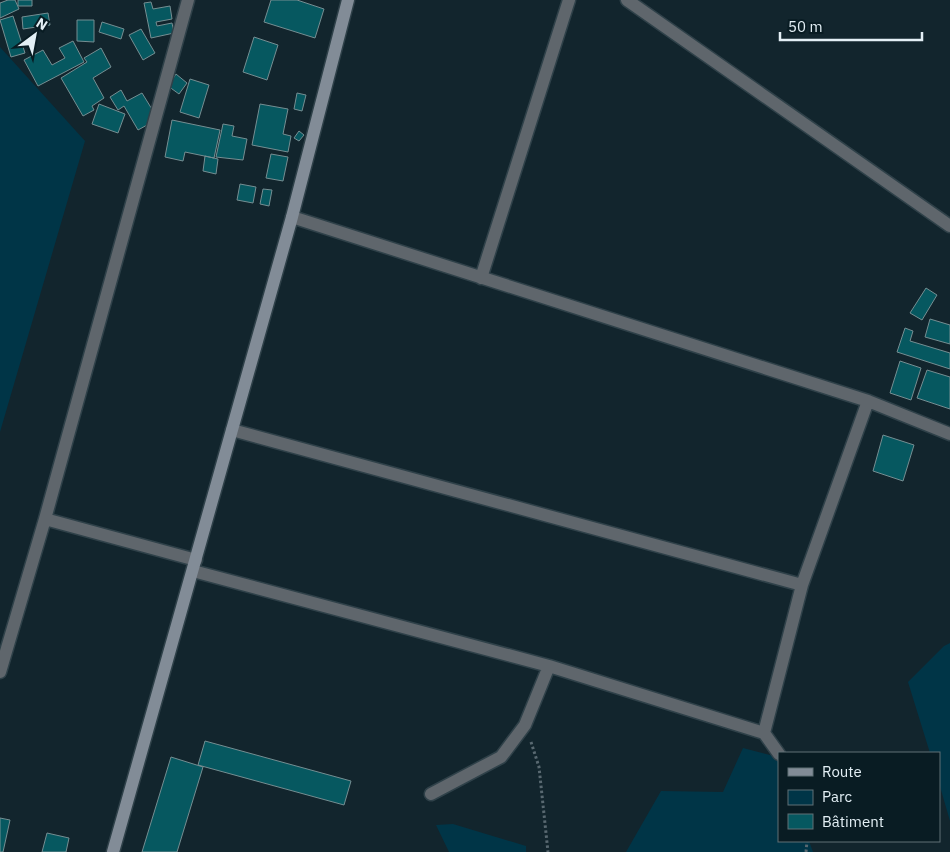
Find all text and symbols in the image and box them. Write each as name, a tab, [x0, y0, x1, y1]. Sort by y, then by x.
north arrow	[10, 10, 60, 60]
scale bar	[780, 10, 922, 42]
text: N	[33, 14, 51, 34]
text: 50 m	[788, 17, 823, 36]
legend	[778, 752, 940, 842]
text: Route	[822, 762, 862, 781]
text: Parc	[822, 787, 852, 806]
text: Bâtiment	[822, 812, 884, 831]

